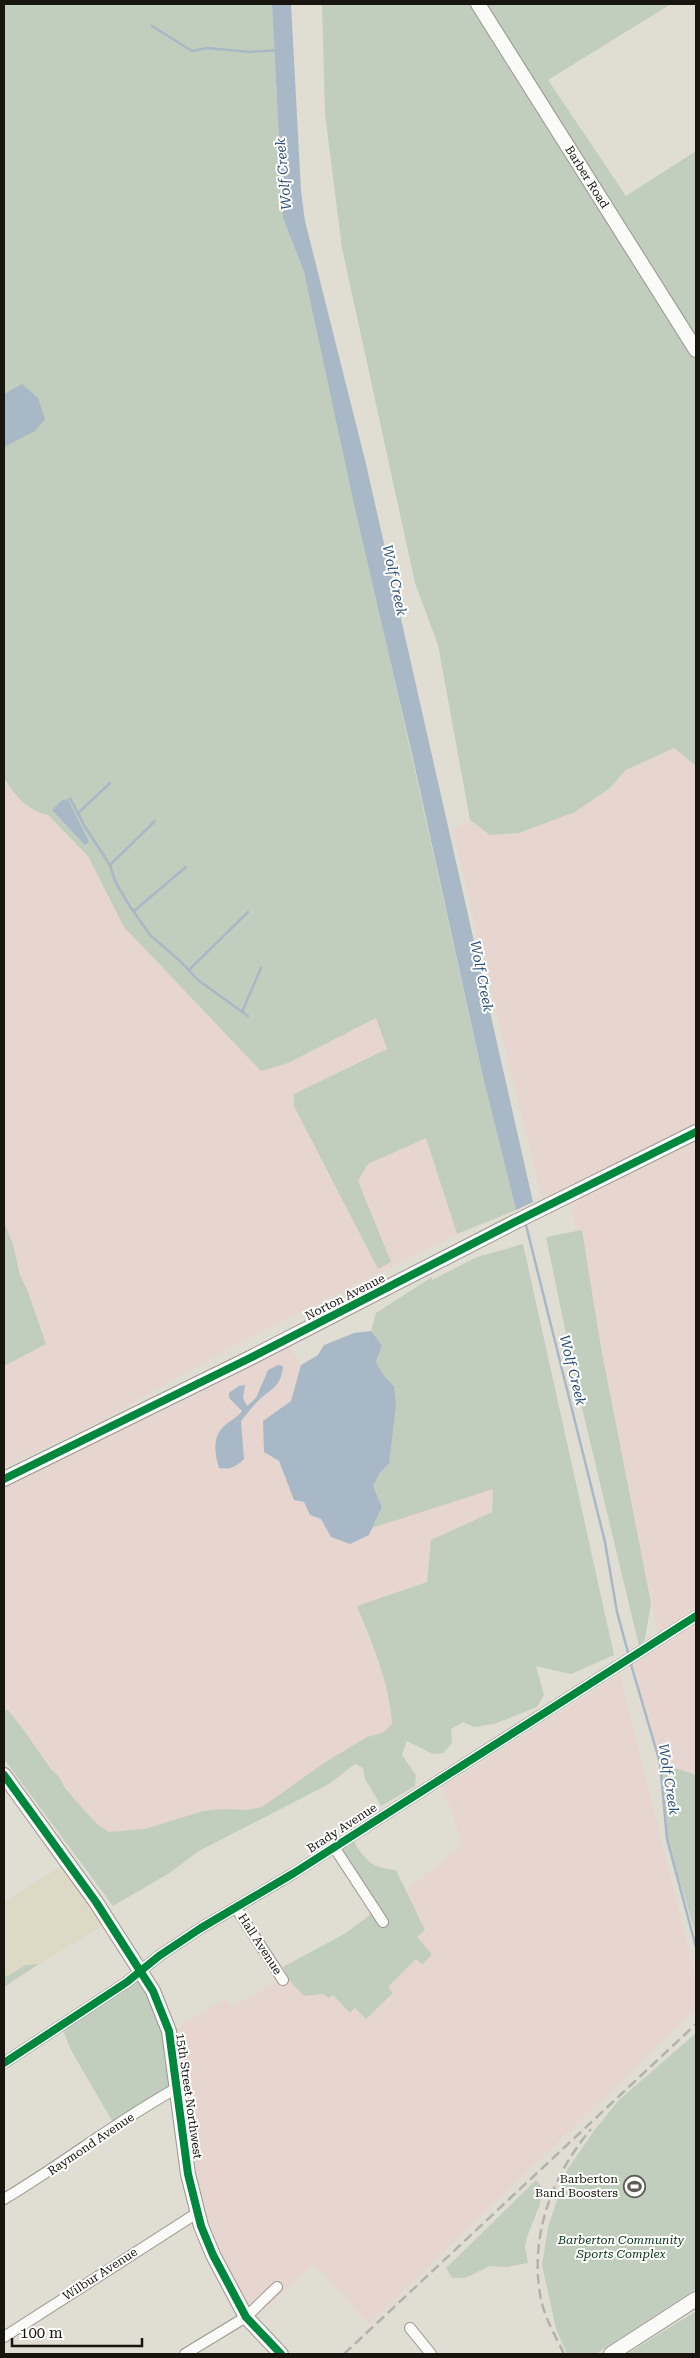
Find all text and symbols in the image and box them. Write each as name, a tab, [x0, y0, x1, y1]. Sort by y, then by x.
water label: Wolf Creek	[272, 137, 294, 211]
street label: Barber Road	[562, 143, 612, 211]
water label: Wolf Creek	[380, 543, 410, 617]
water label: Wolf Creek	[467, 939, 497, 1013]
street label: Norton Avenue	[303, 1271, 388, 1323]
water label: Wolf Creek	[557, 1333, 590, 1407]
water label: Wolf Creek	[655, 1742, 683, 1816]
street label: Brady Avenue	[305, 1800, 380, 1856]
street label: Hall Avenue	[235, 1911, 285, 1977]
street label: 15th Street Northwest	[173, 2032, 205, 2160]
street label: Raymond Avenue	[45, 2110, 137, 2178]
place label: Barberton Band Boosters	[535, 2172, 618, 2200]
sports icon: Barberton Band Boosters	[622, 2174, 646, 2198]
park label: Barberton Community Sports Complex	[557, 2233, 685, 2261]
street label: Wilbur Avenue	[60, 2245, 140, 2303]
scale bar	[12, 2316, 142, 2348]
text: 100 m	[20, 2324, 63, 2342]

